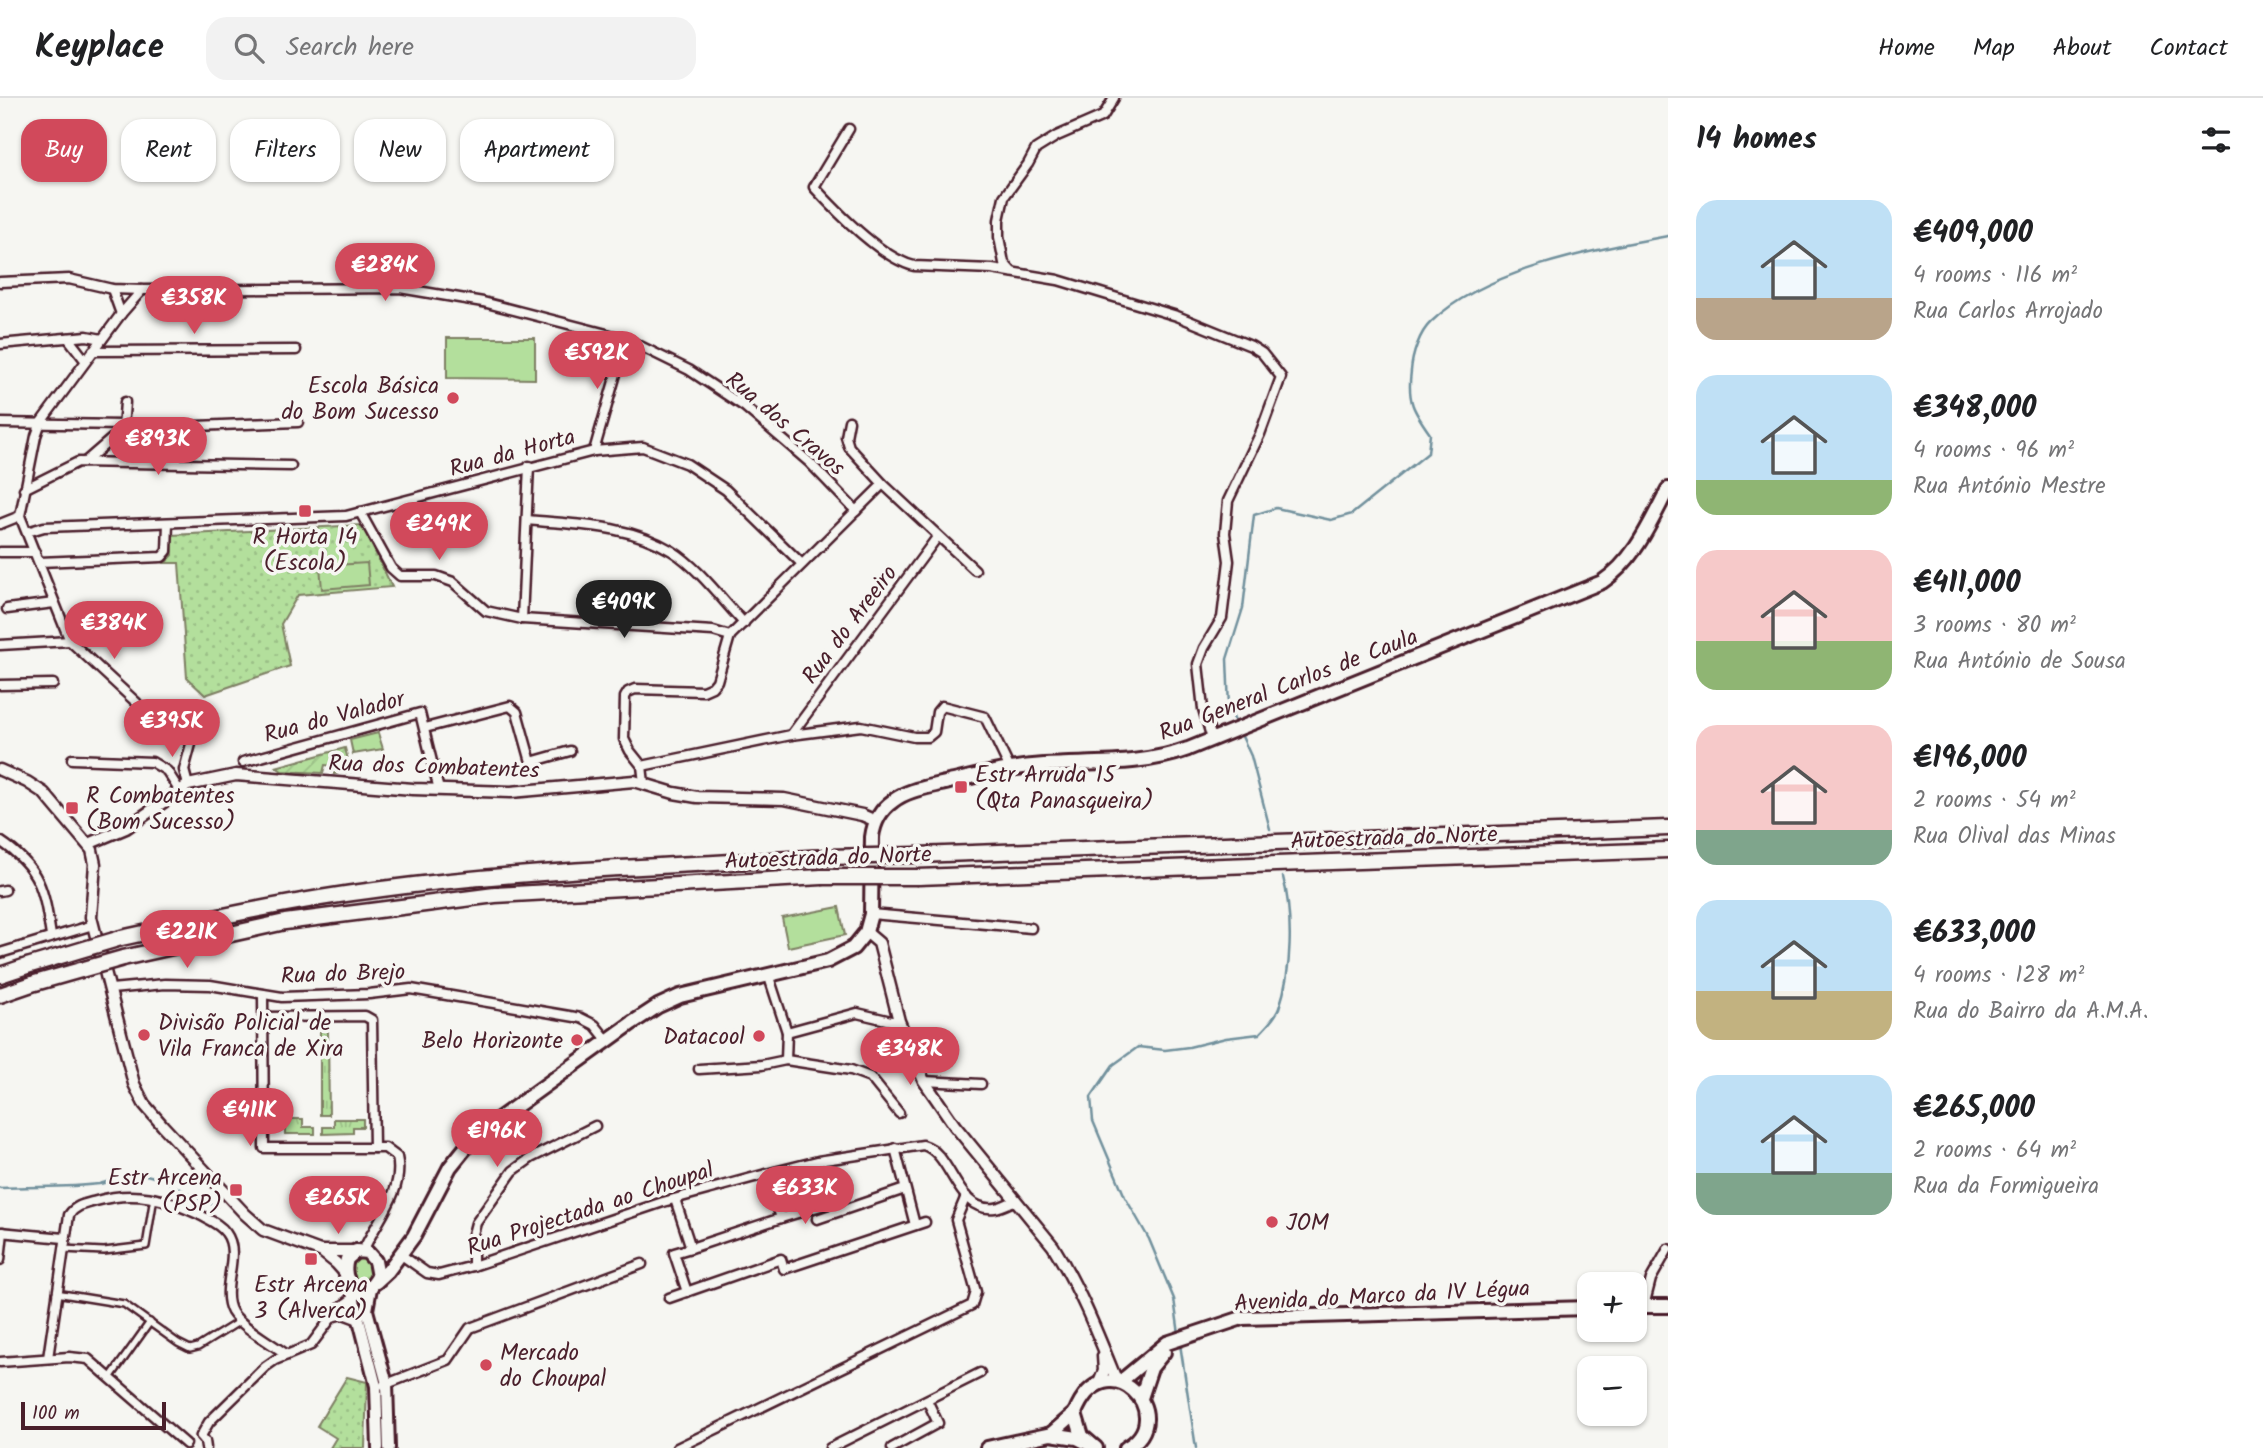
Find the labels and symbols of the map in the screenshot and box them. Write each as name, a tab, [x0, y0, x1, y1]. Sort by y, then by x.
pin: €284K	[336, 244, 434, 303]
pin: €358K	[145, 276, 243, 336]
pin: €592K	[548, 331, 646, 391]
street label: Rua dos Cravos	[717, 363, 853, 486]
place label: Escola Básica do Bom Sucesso	[281, 369, 439, 431]
marker: Escola Básica do Bom Sucesso	[445, 390, 461, 406]
pin: €893K	[109, 418, 207, 477]
street label: Rua da Horta	[445, 420, 580, 488]
marker: R Horta 14 (Escola)	[297, 503, 313, 519]
pin: €249K	[390, 503, 488, 562]
place label: R Horta 14 (Escola)	[253, 520, 357, 582]
street label: Rua do Areeiro	[794, 558, 908, 693]
pin: €409K	[575, 580, 673, 640]
pin: €384K	[65, 602, 163, 661]
street label: Rua General Carlos de Caula	[1154, 620, 1424, 752]
street label: Rua do Valador	[260, 681, 410, 754]
pin: €395K	[123, 700, 221, 759]
street label: Rua dos Combatentes	[328, 746, 540, 790]
place label: Estr Arruda 15 (Qta Panasqueira)	[975, 758, 1154, 820]
place label: R Combatentes (Bom Sucesso)	[86, 779, 235, 841]
marker: Estr Arruda 15 (Qta Panasqueira)	[953, 779, 969, 795]
marker: R Combatentes (Bom Sucesso)	[64, 800, 80, 816]
street label: Autoestrada do Norte	[1290, 817, 1498, 861]
street label: Autoestrada do Norte	[724, 837, 932, 881]
pin: €221K	[138, 910, 236, 970]
street label: Rua do Brejo	[280, 955, 406, 995]
place label: Divisão Policial de Vila Franca de Xira	[158, 1006, 344, 1068]
place label: Datacool	[663, 1020, 745, 1056]
place label: Belo Horizonte	[422, 1024, 563, 1060]
marker: Divisão Policial de Vila Franca de Xira	[136, 1027, 152, 1043]
marker: Datacool	[751, 1028, 767, 1044]
pin: €348K	[861, 1028, 959, 1087]
marker: Belo Horizonte	[569, 1032, 585, 1048]
pin: €411K	[201, 1088, 299, 1148]
pin: €196K	[448, 1110, 546, 1169]
street label: Rua Projectada ao Choupal	[462, 1153, 719, 1267]
place label: Estr Arcena (PSP)	[108, 1161, 222, 1223]
pin: €633K	[756, 1166, 854, 1226]
pin: €265K	[289, 1176, 387, 1236]
marker: Estr Arcena (PSP)	[228, 1182, 244, 1198]
place label: JOM	[1286, 1206, 1330, 1242]
marker: JOM	[1264, 1214, 1280, 1230]
marker: Estr Arcena 3 (Alverca)	[303, 1251, 319, 1267]
place label: Estr Arcena 3 (Alverca)	[254, 1268, 368, 1330]
street label: Avenida do Marco da IV Légua	[1233, 1271, 1531, 1323]
place label: Mercado do Choupal	[500, 1336, 606, 1398]
marker: Mercado do Choupal	[478, 1357, 494, 1373]
scale bar	[21, 1399, 166, 1431]

